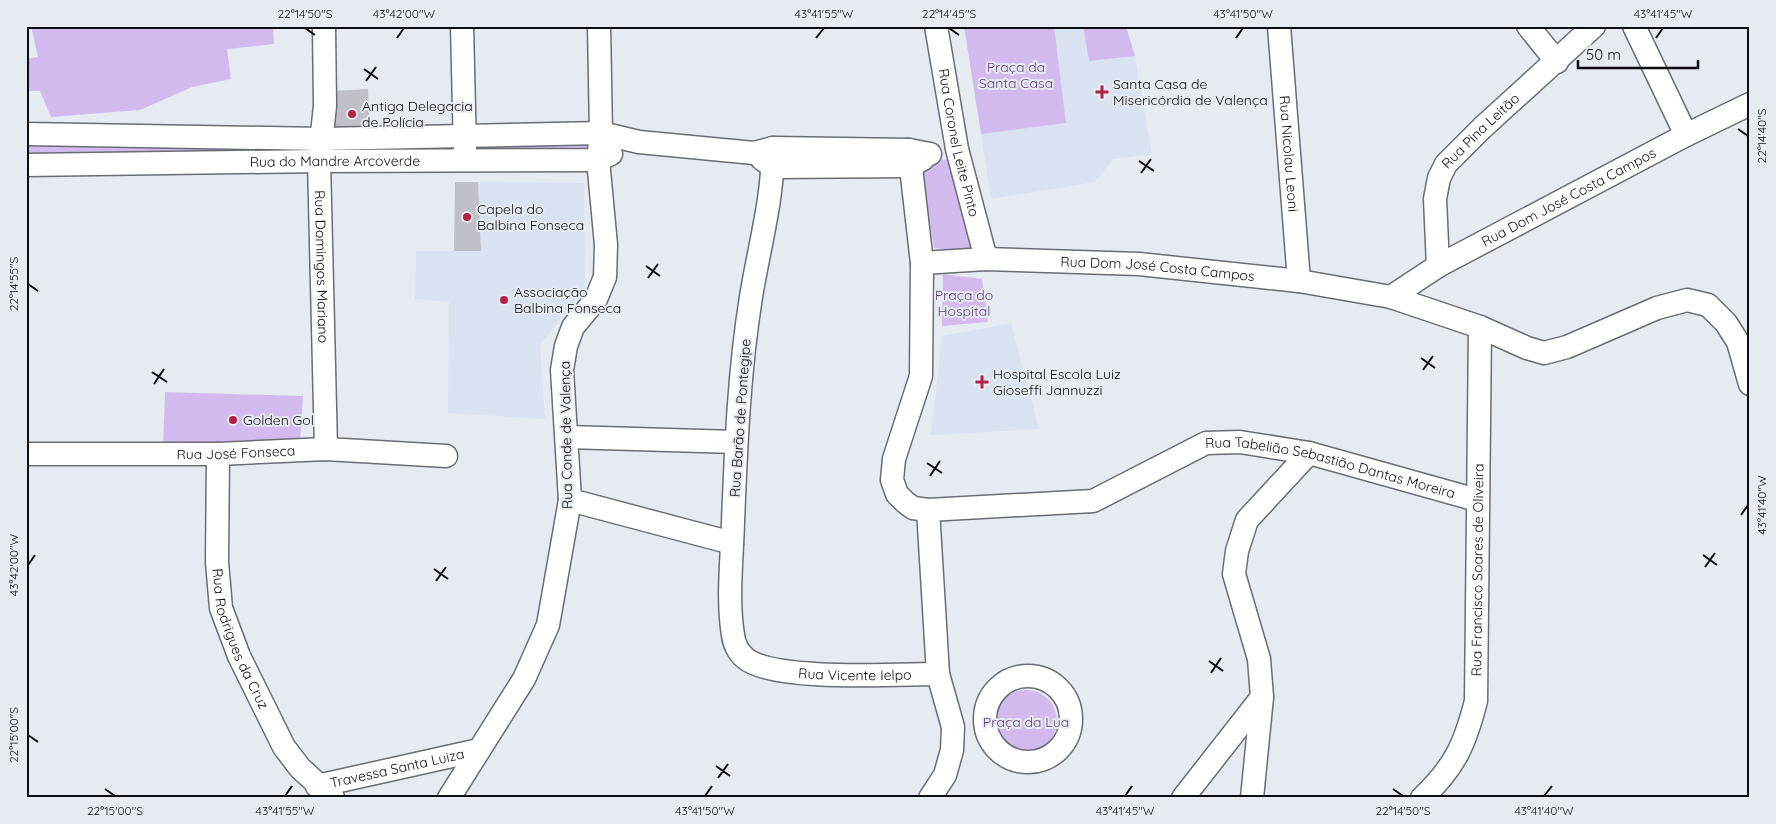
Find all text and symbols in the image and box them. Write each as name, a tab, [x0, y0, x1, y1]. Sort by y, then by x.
text: 22°14'50"S	[277, 6, 333, 21]
text: 43°42'00"W	[373, 6, 436, 21]
text: 43°41'55"W	[795, 6, 854, 21]
text: 22°14'45"S	[922, 6, 976, 21]
text: 43°41'50"W	[1213, 6, 1273, 21]
text: 43°41'45"W	[1634, 6, 1693, 21]
scale bar	[1578, 38, 1698, 70]
text: 50 m	[1586, 45, 1621, 64]
park label: Praça da Santa Casa	[979, 58, 1053, 92]
street label: Rua Coronel Leite Pinto	[934, 67, 984, 219]
place label: Santa Casa de Misericórdia de Valença	[1113, 75, 1268, 109]
marker: Santa Casa de Misericórdia de Valença	[1095, 85, 1109, 99]
street label: Rua Pina Leitão	[1438, 89, 1523, 172]
street label: Rua Nicolau Leoni	[1275, 95, 1303, 213]
place label: Antiga Delegacia de Polícia	[362, 97, 473, 131]
marker: Antiga Delegacia de Polícia	[346, 108, 358, 120]
text: 22°14'40"S	[1754, 108, 1769, 163]
street label: Rua Dom José Costa Campos	[1478, 144, 1659, 250]
street label: Rua do Mandre Arcoverde	[250, 152, 420, 171]
street label: Rua Domingos Mariano	[311, 190, 332, 343]
place label: Capela do Balbina Fonseca	[477, 200, 584, 234]
marker: Capela do Balbina Fonseca	[461, 211, 473, 223]
street label: Rua Dom José Costa Campos	[1060, 252, 1256, 285]
text: 22°14'55"S	[6, 256, 21, 311]
place label: Associação Balbina Fonseca	[514, 283, 621, 317]
park label: Praça do Hospital	[935, 286, 993, 320]
marker: Associação Balbina Fonseca	[498, 294, 510, 306]
street label: Rua Barão de Pontegipe	[725, 338, 755, 498]
street label: Rua Conde de Valença	[556, 361, 576, 509]
place label: Hospital Escola Luiz Gioseffi Jannuzzi	[993, 365, 1121, 399]
marker: Hospital Escola Luiz Gioseffi Jannuzzi	[975, 375, 989, 389]
place label: Golden Gol	[243, 411, 314, 429]
marker: Golden Gol	[227, 414, 239, 426]
street label: Rua Tabelião Sebastião Dantas Moreira	[1205, 433, 1457, 503]
street label: Rua José Fonseca	[177, 441, 296, 463]
street label: Rua Francisco Soares de Oliveira	[1467, 463, 1488, 677]
text: 43°41'40"W	[1754, 475, 1769, 535]
text: 43°42'00"W	[6, 533, 21, 596]
street label: Rua Rodrigues da Cruz	[209, 568, 273, 712]
street label: Rua Vicente Ielpo	[798, 664, 912, 684]
text: 22°15'00"S	[6, 707, 21, 763]
park label: Praça da Lua	[983, 713, 1069, 731]
street label: Travessa Santa Luiza	[328, 745, 466, 792]
text: 22°15'00"S	[87, 803, 143, 818]
text: 43°41'55"W	[256, 803, 315, 818]
text: 43°41'50"W	[675, 803, 735, 818]
text: 43°41'45"W	[1096, 803, 1155, 818]
text: 22°14'50"S	[1375, 803, 1431, 818]
text: 43°41'40"W	[1514, 803, 1574, 818]

